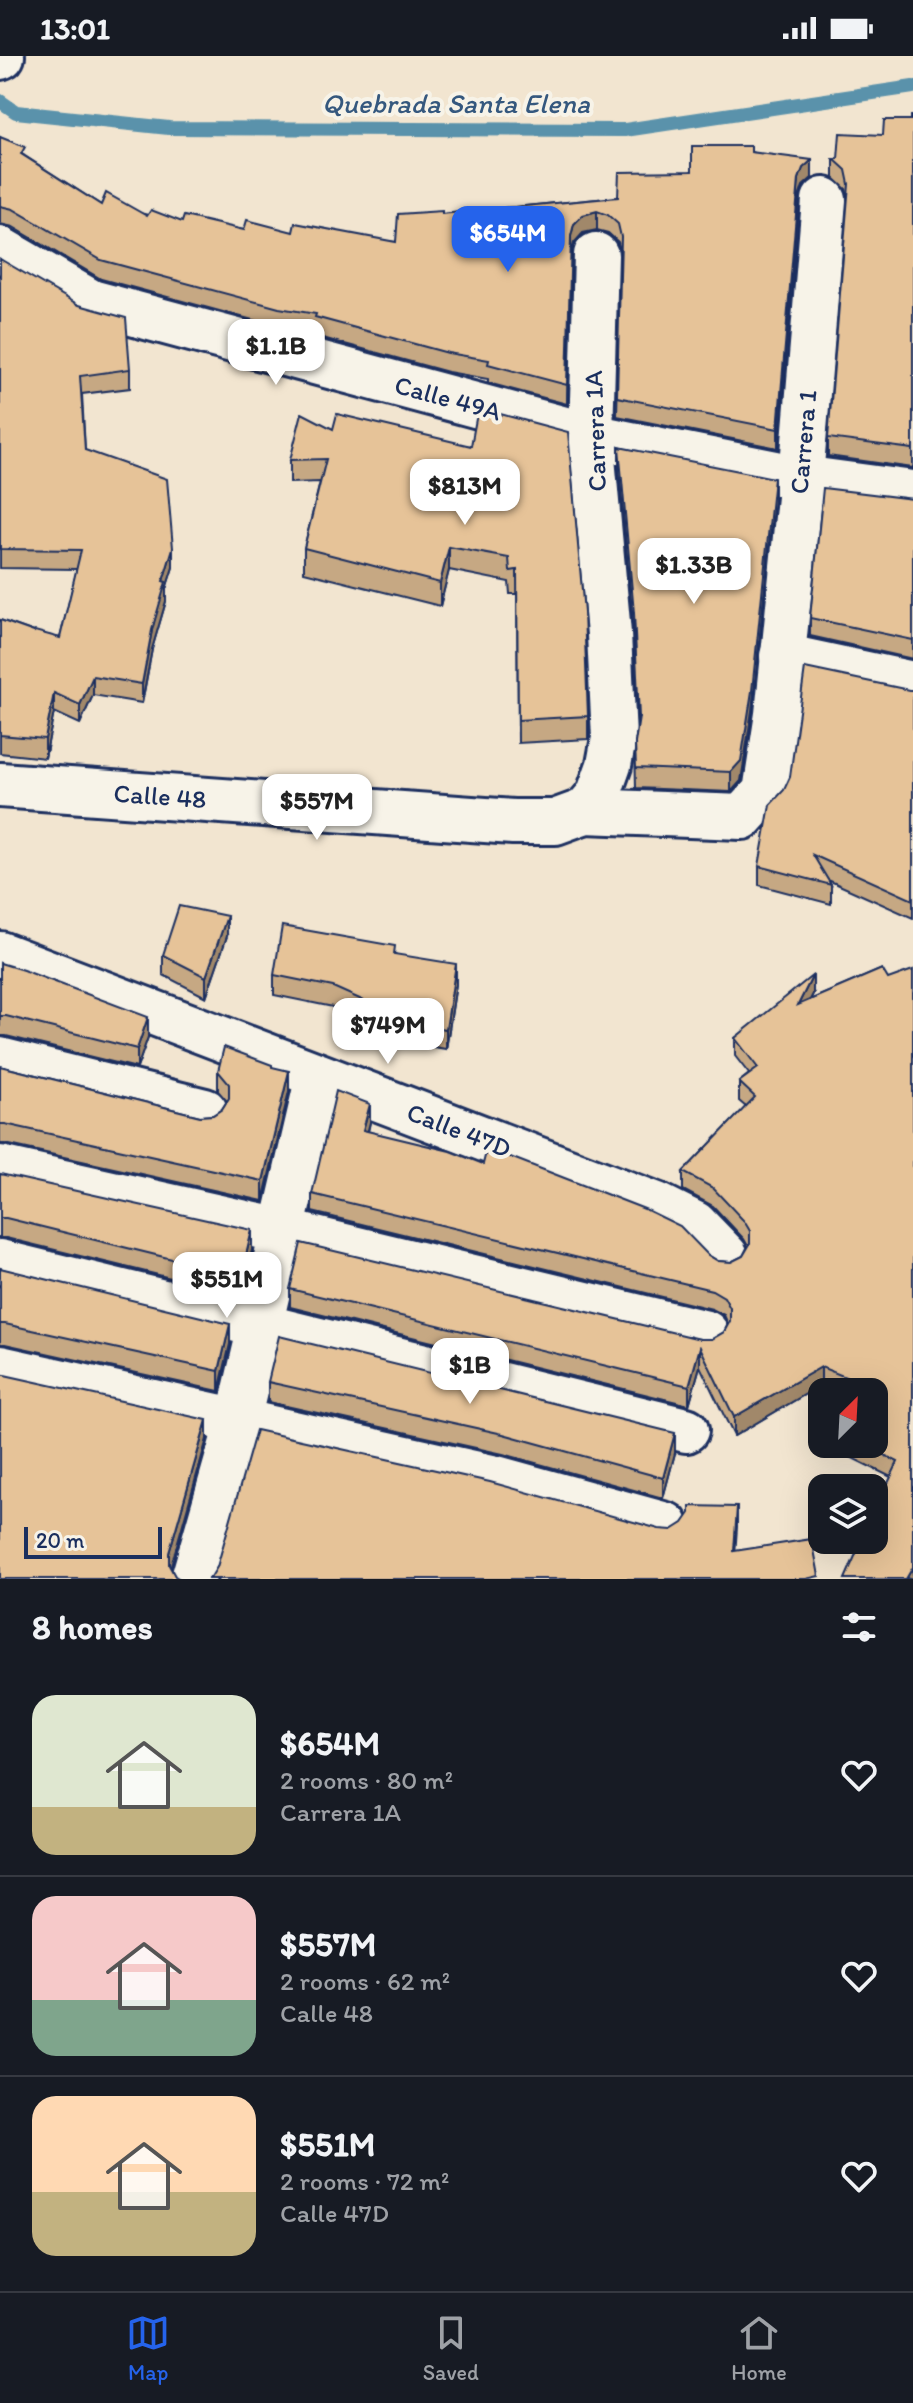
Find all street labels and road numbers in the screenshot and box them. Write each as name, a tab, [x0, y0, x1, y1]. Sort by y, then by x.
street label: Calle 49A	[391, 368, 505, 428]
street label: Carrera 1A	[577, 370, 613, 492]
street label: Carrera 1	[783, 389, 823, 495]
street label: Calle 48	[112, 777, 208, 815]
street label: Calle 47D	[402, 1096, 516, 1164]

